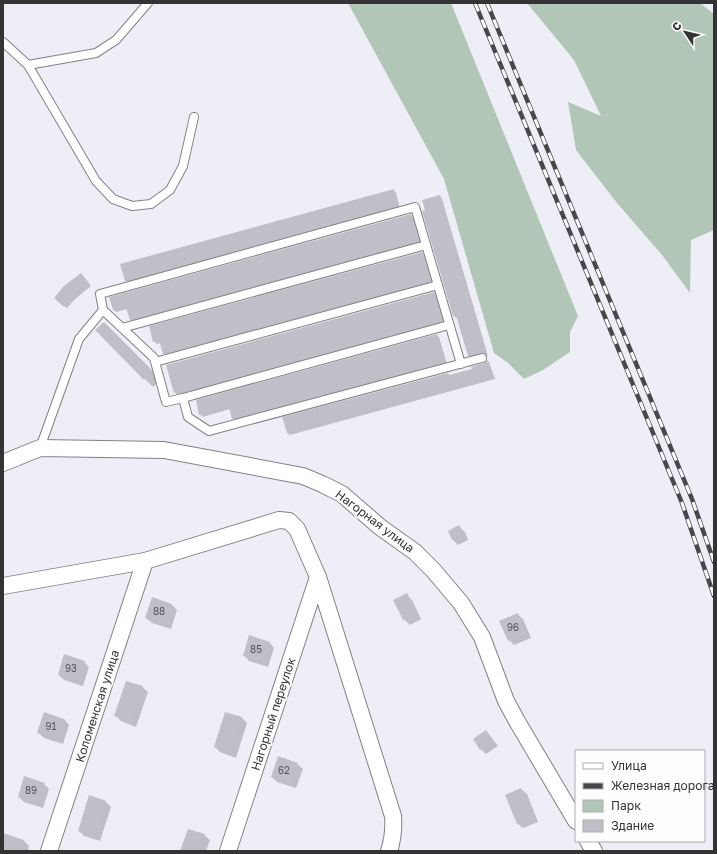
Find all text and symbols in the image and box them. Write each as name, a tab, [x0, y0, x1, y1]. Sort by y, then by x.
north arrow	[665, 12, 705, 52]
text: С	[669, 19, 684, 33]
street label: Нагорная улица	[333, 486, 417, 556]
house number: 88	[153, 605, 165, 617]
house number: 96	[507, 621, 519, 633]
house number: 85	[250, 643, 262, 655]
street label: Коломенская улица	[72, 648, 122, 764]
street label: Нагорный переулок	[248, 655, 298, 773]
house number: 93	[65, 662, 77, 674]
house number: 91	[46, 720, 57, 732]
legend	[575, 750, 705, 842]
text: Улица	[611, 758, 647, 773]
house number: 62	[278, 764, 290, 776]
text: Железная дорога	[611, 778, 714, 793]
house number: 89	[25, 784, 37, 796]
text: Парк	[611, 798, 641, 813]
text: Здание	[611, 818, 654, 833]

